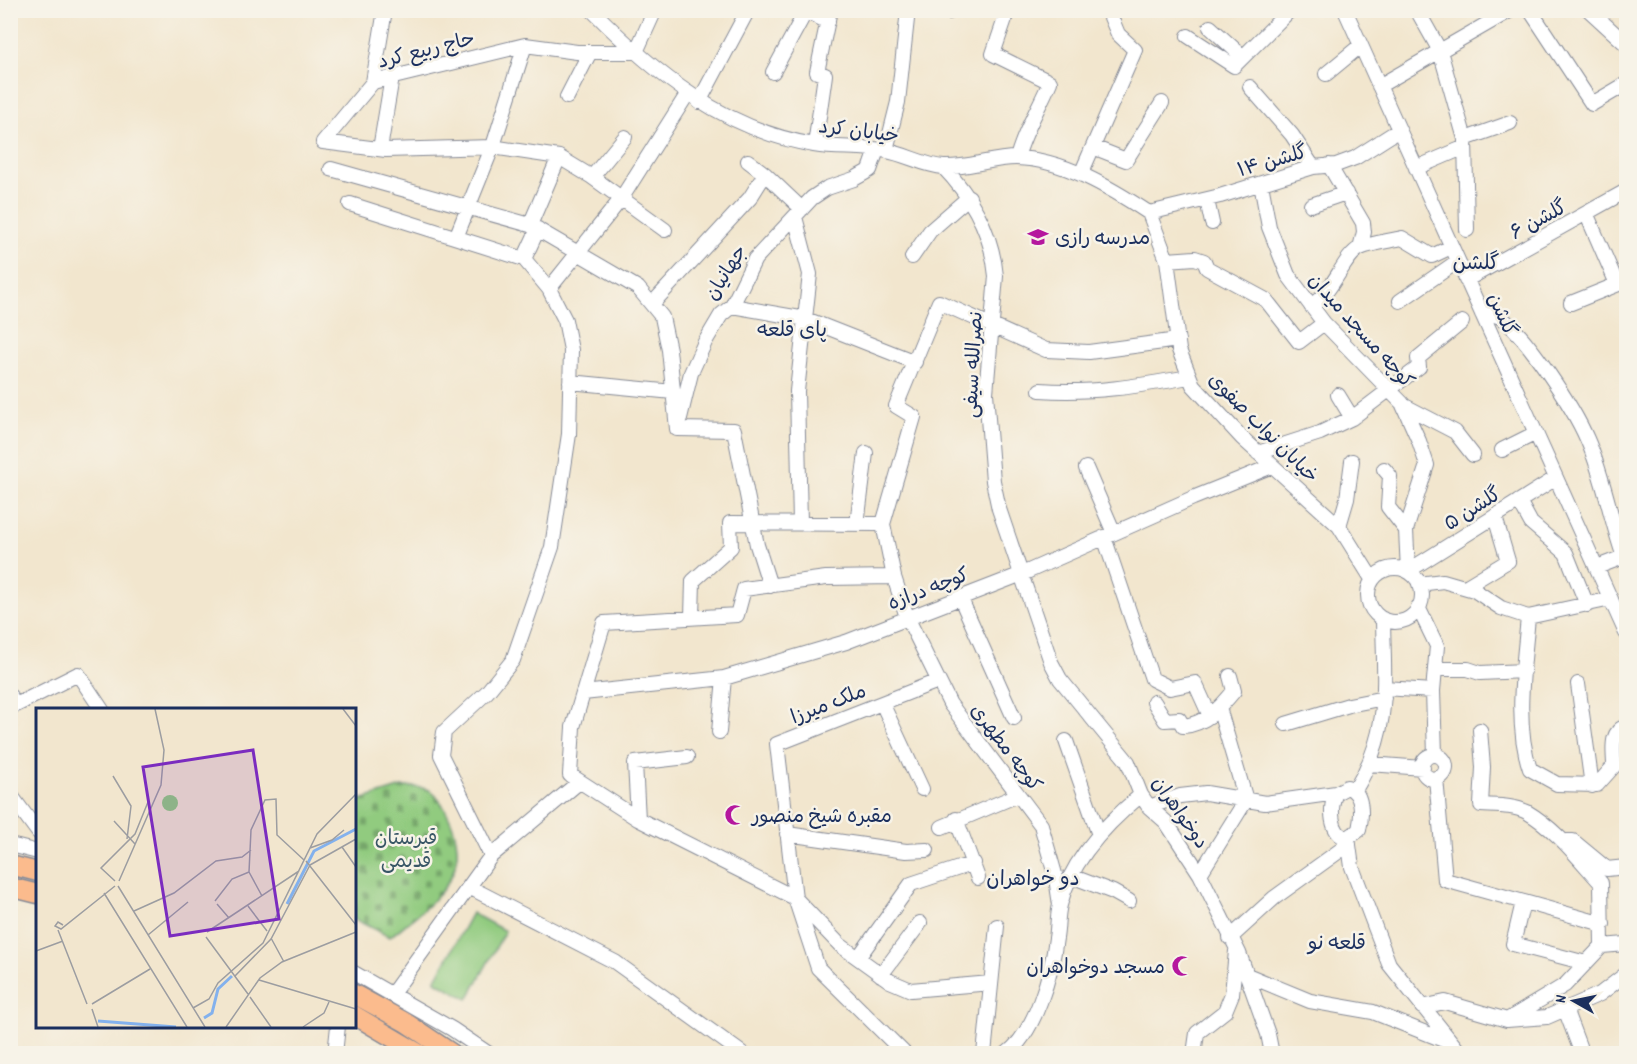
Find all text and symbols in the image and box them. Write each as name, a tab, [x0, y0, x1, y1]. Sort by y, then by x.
street label: حاج ربیع کرد	[375, 26, 478, 77]
street label: خیابان کرد	[817, 114, 900, 152]
street label: گلشن ۱۴	[1235, 140, 1311, 186]
street label: گلشن ۶	[1506, 195, 1573, 248]
school or university icon: مدرسه رازی	[1026, 225, 1050, 249]
place label: مدرسه رازی	[1055, 226, 1150, 254]
street label: جهانیان	[700, 240, 756, 307]
district label: گلشن	[1453, 250, 1499, 280]
street label: کوچه مسجد میدان	[1300, 268, 1419, 396]
street label: گلشن	[1478, 289, 1522, 341]
street label: نصرالله سیفی	[958, 310, 992, 419]
district label: پای قلعه	[757, 317, 827, 347]
street label: خیابان نواب صفوی	[1200, 368, 1323, 491]
street label: گلشن ۵	[1439, 482, 1508, 539]
street label: کوچه درازه	[884, 562, 974, 619]
street label: ملک میرزا	[787, 679, 871, 733]
street label: کوچه مطهری	[962, 699, 1047, 799]
inset map	[36, 708, 356, 1028]
street label: دوخواهران	[1143, 772, 1214, 856]
mosque icon: مقبره شیخ منصور	[723, 803, 747, 827]
place label: مقبره شیخ منصور	[750, 804, 892, 832]
park label: قبرستان قدیمی	[375, 826, 437, 877]
district label: دو خواهران	[986, 866, 1080, 896]
district label: قلعه نو	[1306, 930, 1366, 960]
mosque icon: مسجد دوخواهران	[1170, 954, 1194, 978]
place label: مسجد دوخواهران	[1026, 955, 1165, 983]
north arrow	[1544, 971, 1604, 1031]
text: N	[1550, 993, 1574, 1005]

